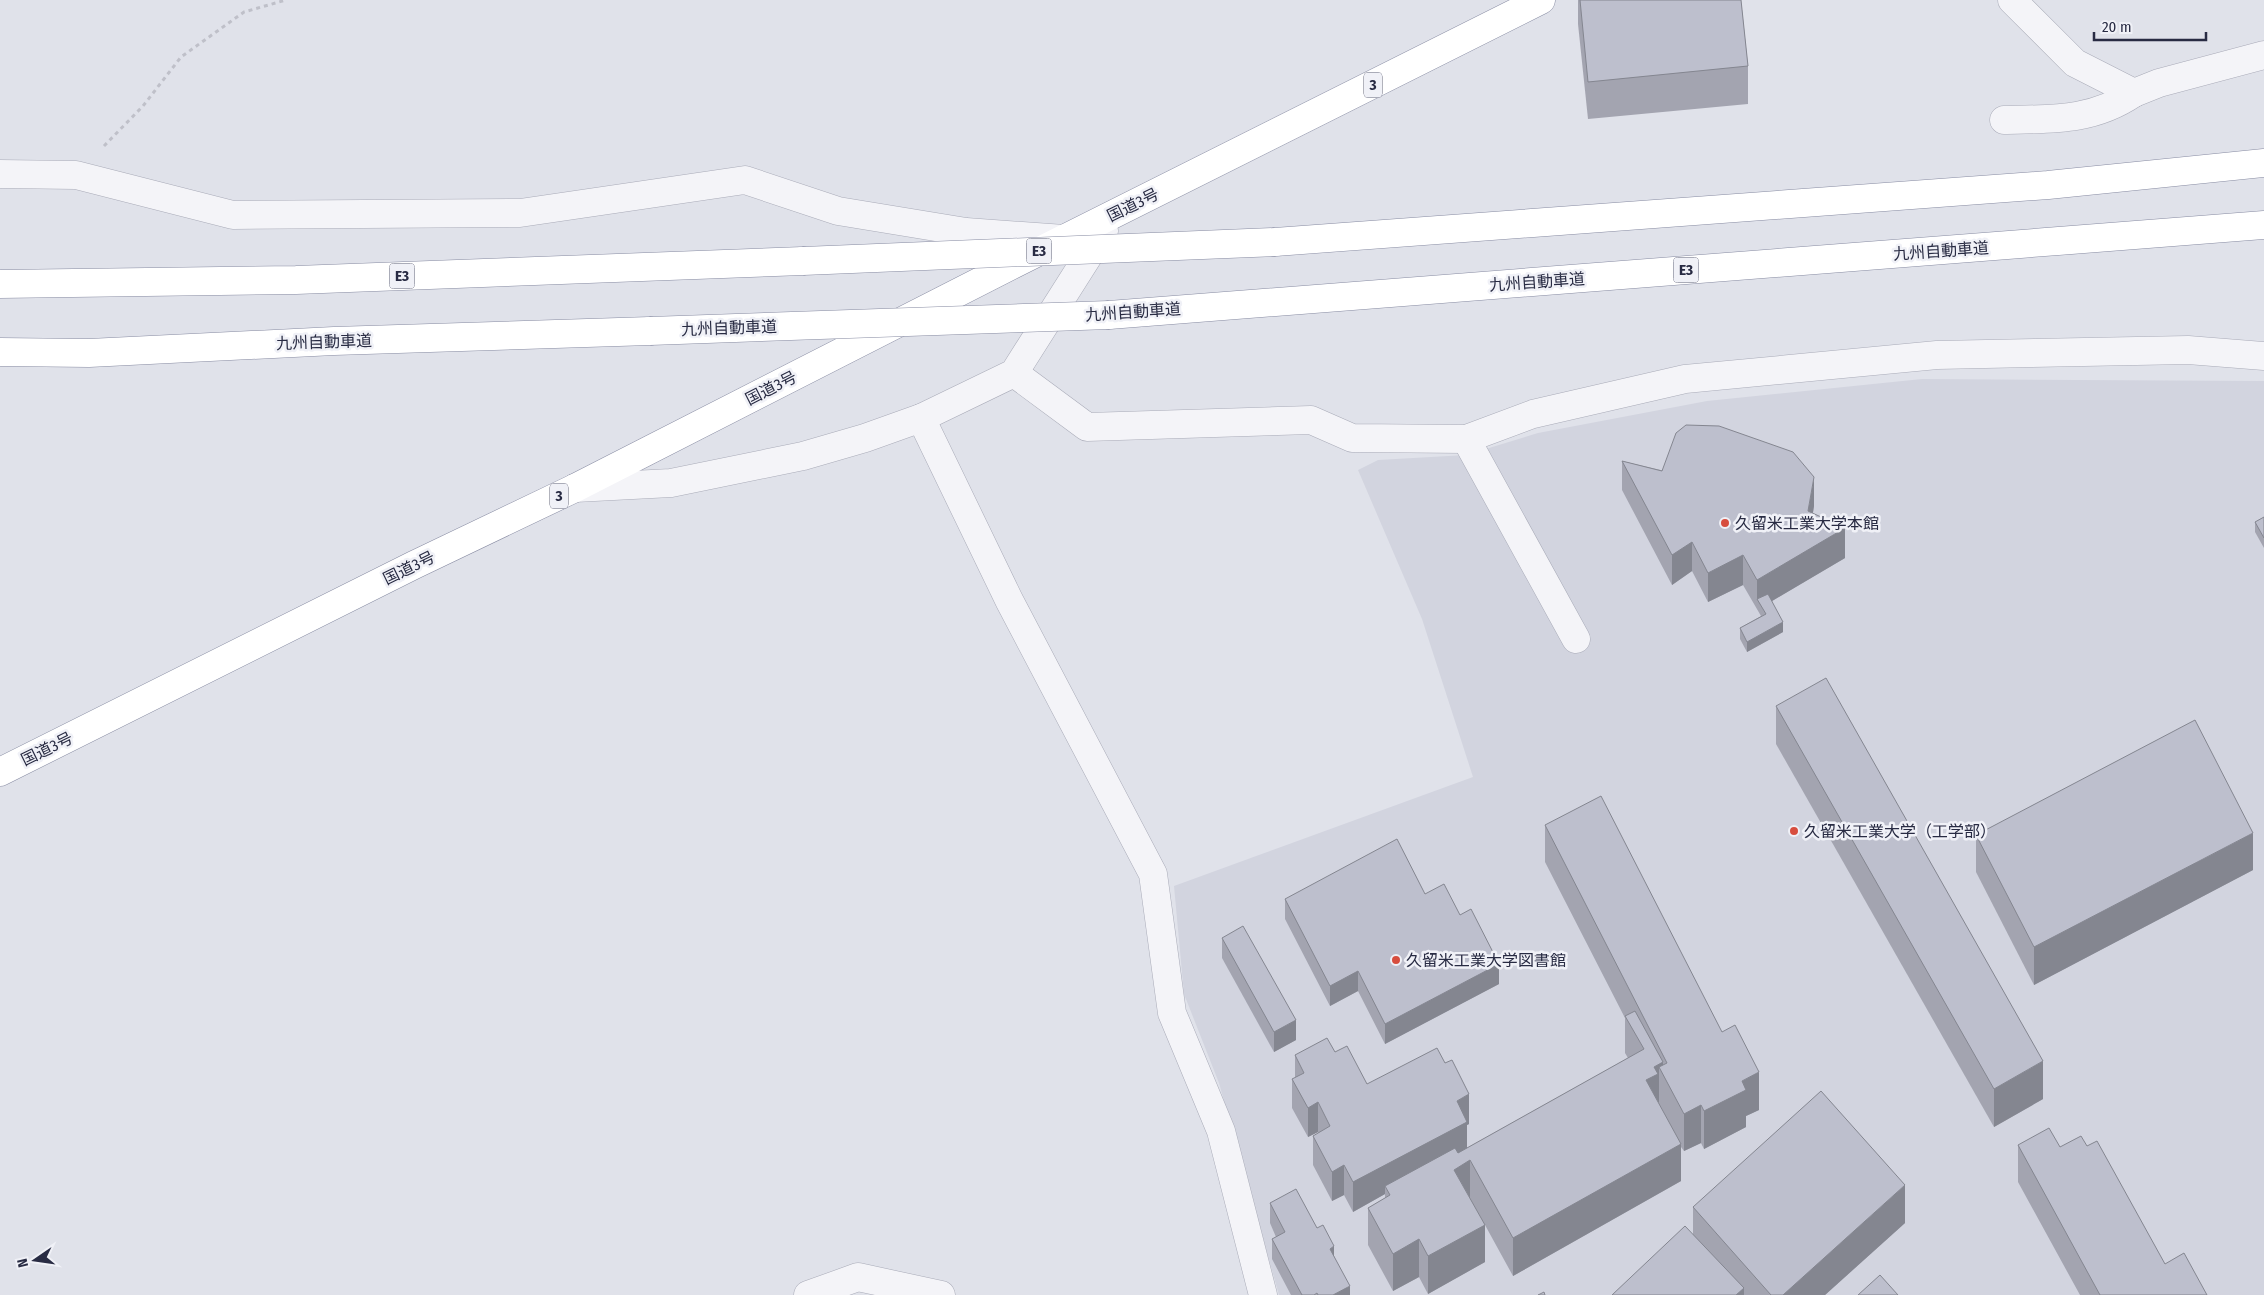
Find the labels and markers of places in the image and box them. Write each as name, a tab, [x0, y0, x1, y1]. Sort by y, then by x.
place label: 久留米工業大学本館	[1735, 514, 1879, 533]
marker: 久留米工業大学本館	[1719, 517, 1731, 529]
place label: 久留米工業大学（工学部）	[1804, 822, 1996, 841]
marker: 久留米工業大学（工学部）	[1788, 825, 1800, 837]
place label: 久留米工業大学図書館	[1406, 951, 1566, 970]
marker: 久留米工業大学図書館	[1390, 954, 1402, 966]

